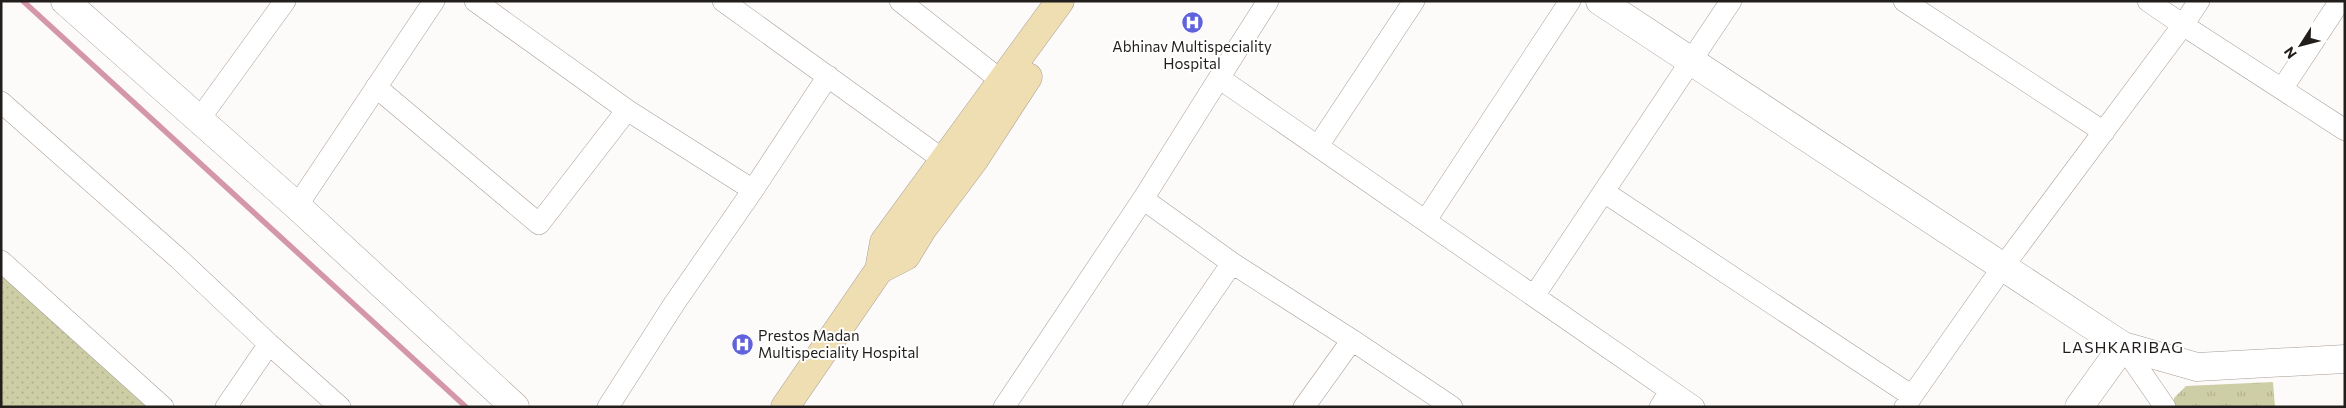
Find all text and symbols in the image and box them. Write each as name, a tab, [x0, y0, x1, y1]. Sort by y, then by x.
hospital icon: Abhinav Multispeciality Hospital	[1180, 11, 1204, 35]
north arrow	[2276, 20, 2326, 70]
place label: Abhinav Multispeciality Hospital	[1112, 37, 1272, 72]
text: N	[2280, 44, 2300, 62]
place label: Prestos Madan Multispeciality Hospital	[758, 326, 919, 361]
hospital icon: Prestos Madan Multispeciality Hospital	[730, 332, 754, 356]
district label: LASHKARIBAG	[2062, 337, 2184, 356]

